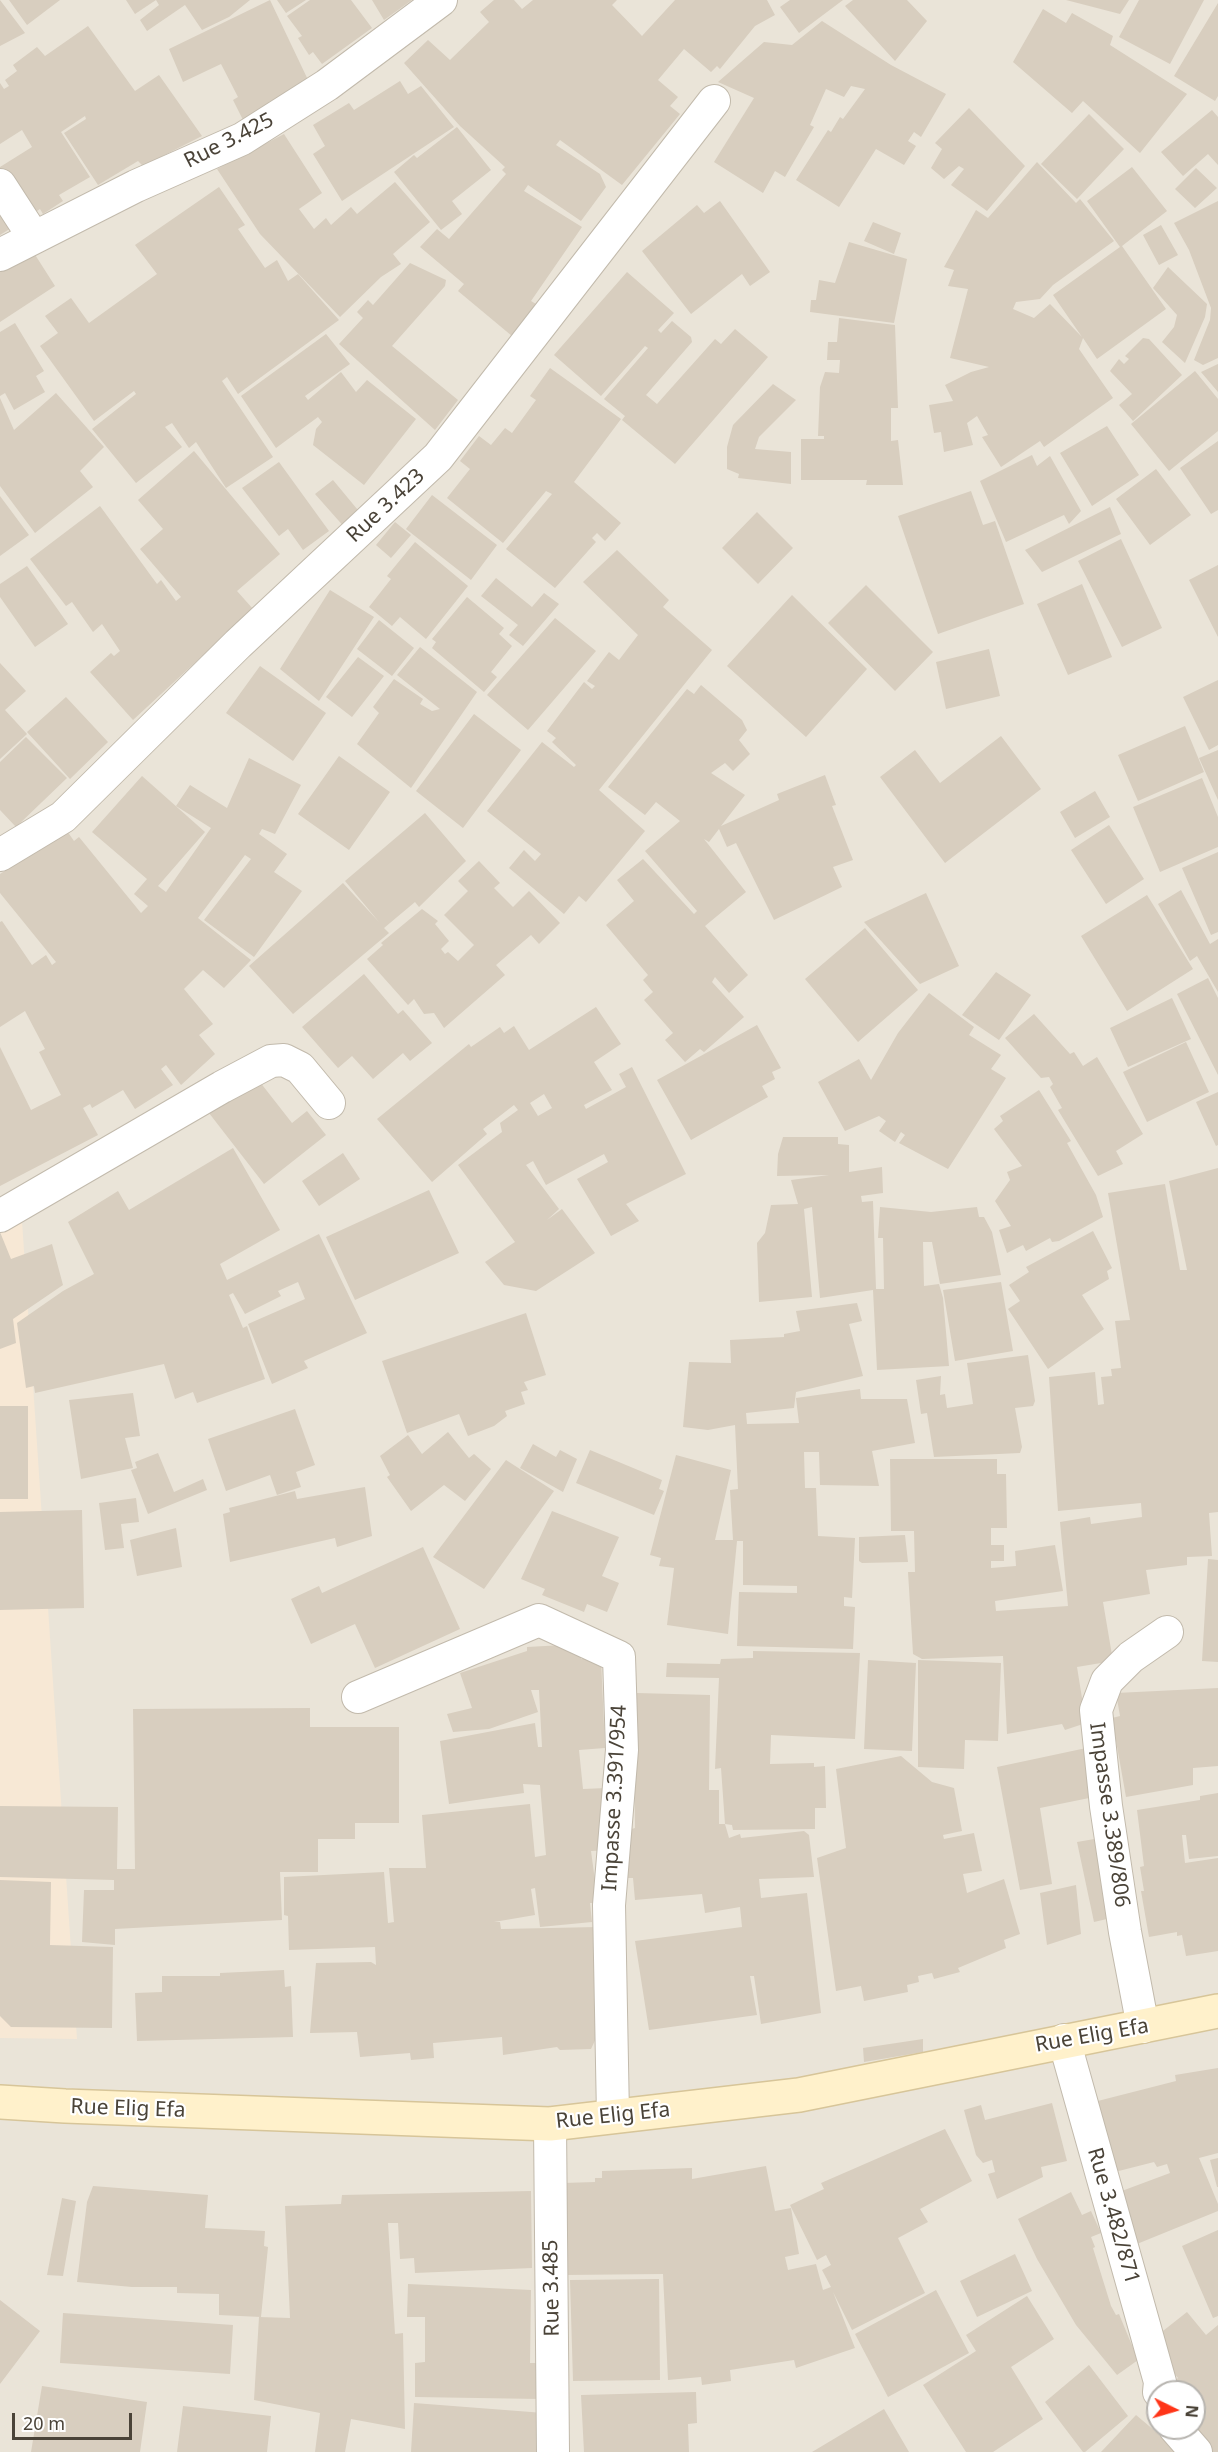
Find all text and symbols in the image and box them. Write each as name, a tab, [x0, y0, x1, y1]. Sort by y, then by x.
street label: Rue 3.425	[180, 108, 278, 174]
street label: Rue 3.423	[342, 464, 430, 548]
street label: Impasse 3.391/954	[598, 1704, 632, 1892]
street label: Impasse 3.389/806	[1084, 1721, 1134, 1909]
street label: Rue Elig Efa	[1033, 2014, 1151, 2058]
street label: Rue Elig Efa	[70, 2094, 186, 2124]
street label: Rue Elig Efa	[555, 2097, 671, 2135]
street label: Rue 3.482/871	[1081, 2145, 1145, 2287]
street label: Rue 3.485	[539, 2239, 565, 2337]
north arrow	[1146, 2380, 1206, 2440]
scale bar	[15, 2401, 135, 2439]
text: N	[1180, 2404, 1203, 2419]
text: 20 m	[23, 2411, 65, 2435]

